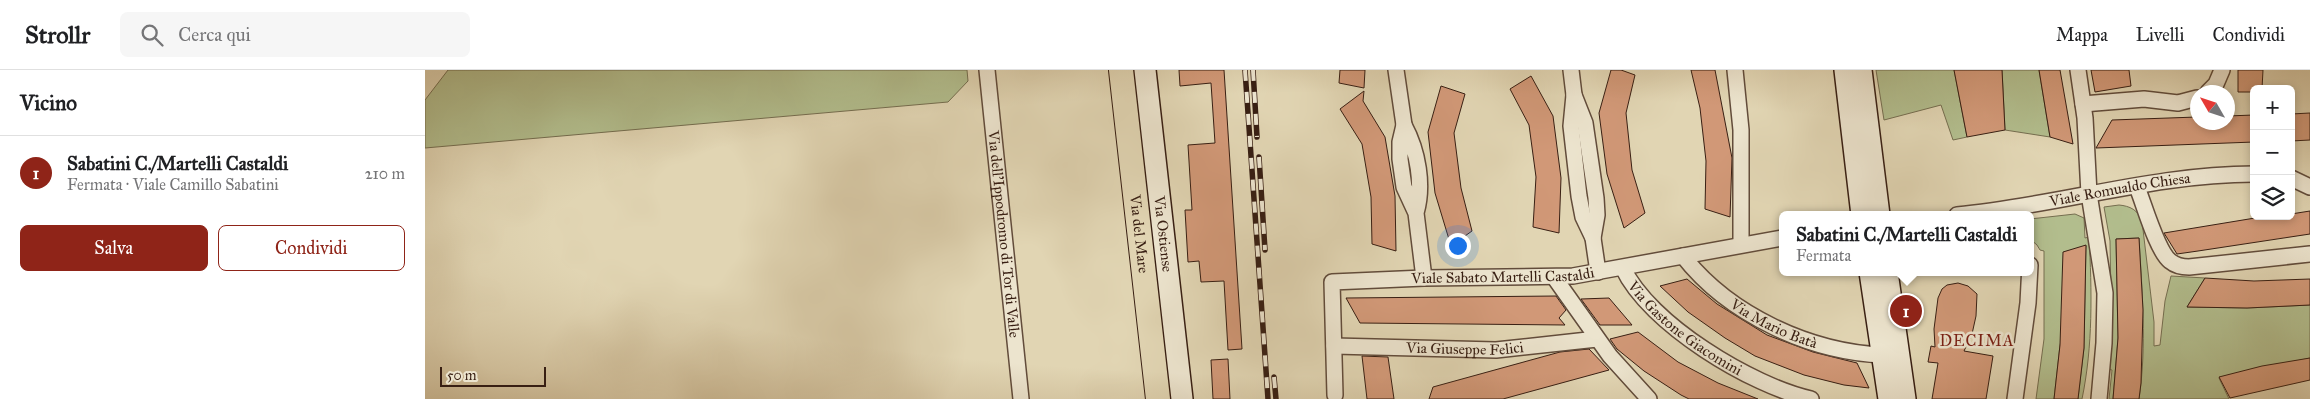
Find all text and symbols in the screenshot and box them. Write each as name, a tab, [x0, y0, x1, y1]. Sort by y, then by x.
search box	[120, 12, 470, 57]
text: Strollr	[25, 20, 90, 50]
icon: search	[138, 21, 166, 49]
text: Cerca qui	[178, 23, 251, 46]
text: Mappa	[2056, 24, 2108, 46]
text: Livelli	[2136, 24, 2184, 46]
text: Condividi	[2212, 24, 2285, 46]
north arrow	[2190, 85, 2235, 130]
map controls	[2250, 85, 2295, 220]
button: +	[2250, 85, 2295, 130]
text: Vicino	[20, 90, 77, 116]
street label: Via dell'Ippodromo di Tor di Valle	[984, 129, 1024, 339]
button: −	[2250, 130, 2295, 175]
text: Sabatini C./Martelli Castaldi	[67, 152, 288, 175]
text: 1	[33, 164, 39, 183]
text: 210 m	[365, 164, 405, 183]
street label: Viale Romualdo Chiesa	[2047, 169, 2192, 211]
text: Fermata · Viale Camillo Sabatini	[67, 175, 279, 194]
button: layers	[2250, 175, 2295, 220]
street label: Via del Mare	[1126, 193, 1153, 274]
street label: Via Ostiense	[1150, 194, 1177, 273]
popup	[1779, 211, 2034, 276]
text: Sabatini C./Martelli Castaldi	[1796, 223, 2017, 246]
button: Salva	[20, 225, 208, 271]
button: Condividi	[218, 225, 405, 271]
your location	[1445, 233, 1471, 259]
text: Fermata	[1796, 246, 1851, 265]
street label: Viale Sabato Martelli Castaldi	[1410, 263, 1596, 288]
street label: Via Gastone Giacomini	[1624, 277, 1745, 379]
pin: 1	[1890, 292, 1922, 330]
street label: Via Mario Batà	[1726, 294, 1820, 352]
district label: DECIMA	[1940, 331, 2014, 350]
street label: Via Giuseppe Felici	[1405, 338, 1525, 359]
scale bar	[440, 364, 546, 387]
text: 50 m	[447, 367, 476, 384]

